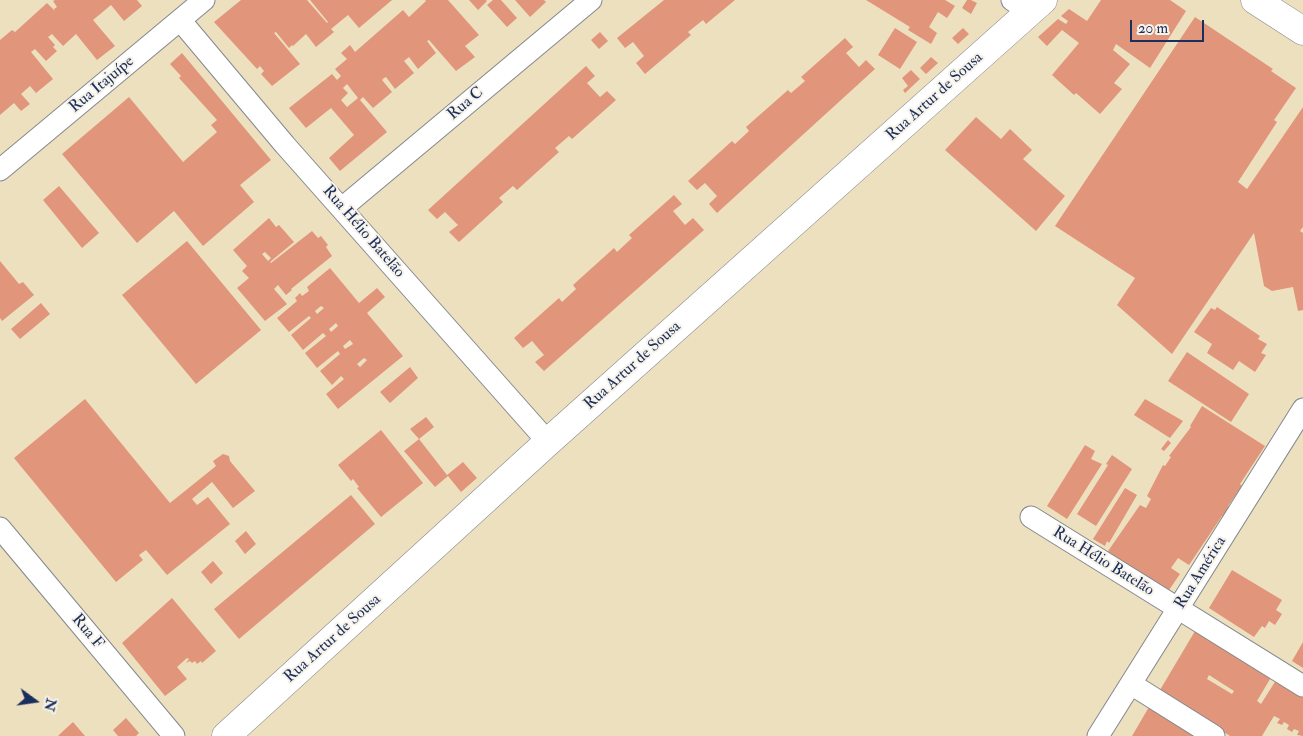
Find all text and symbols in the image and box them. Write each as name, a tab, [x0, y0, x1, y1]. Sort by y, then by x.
scale bar	[1133, 10, 1207, 42]
text: 20 m	[1138, 19, 1168, 38]
street label: Rua Artur de Sousa	[883, 49, 987, 145]
street label: Rua Itajuípe	[66, 52, 138, 118]
street label: Rua C	[444, 83, 488, 125]
street label: Rua Hélio Batelão	[318, 182, 408, 282]
street label: Rua Artur de Sousa	[581, 318, 685, 414]
street label: Rua Hélio Batelão	[1049, 523, 1157, 601]
street label: Rua América	[1171, 533, 1231, 613]
street label: Rua Artur de Sousa	[281, 591, 385, 687]
street label: Rua F	[67, 611, 107, 653]
north arrow	[10, 676, 60, 726]
text: N	[40, 697, 60, 713]

